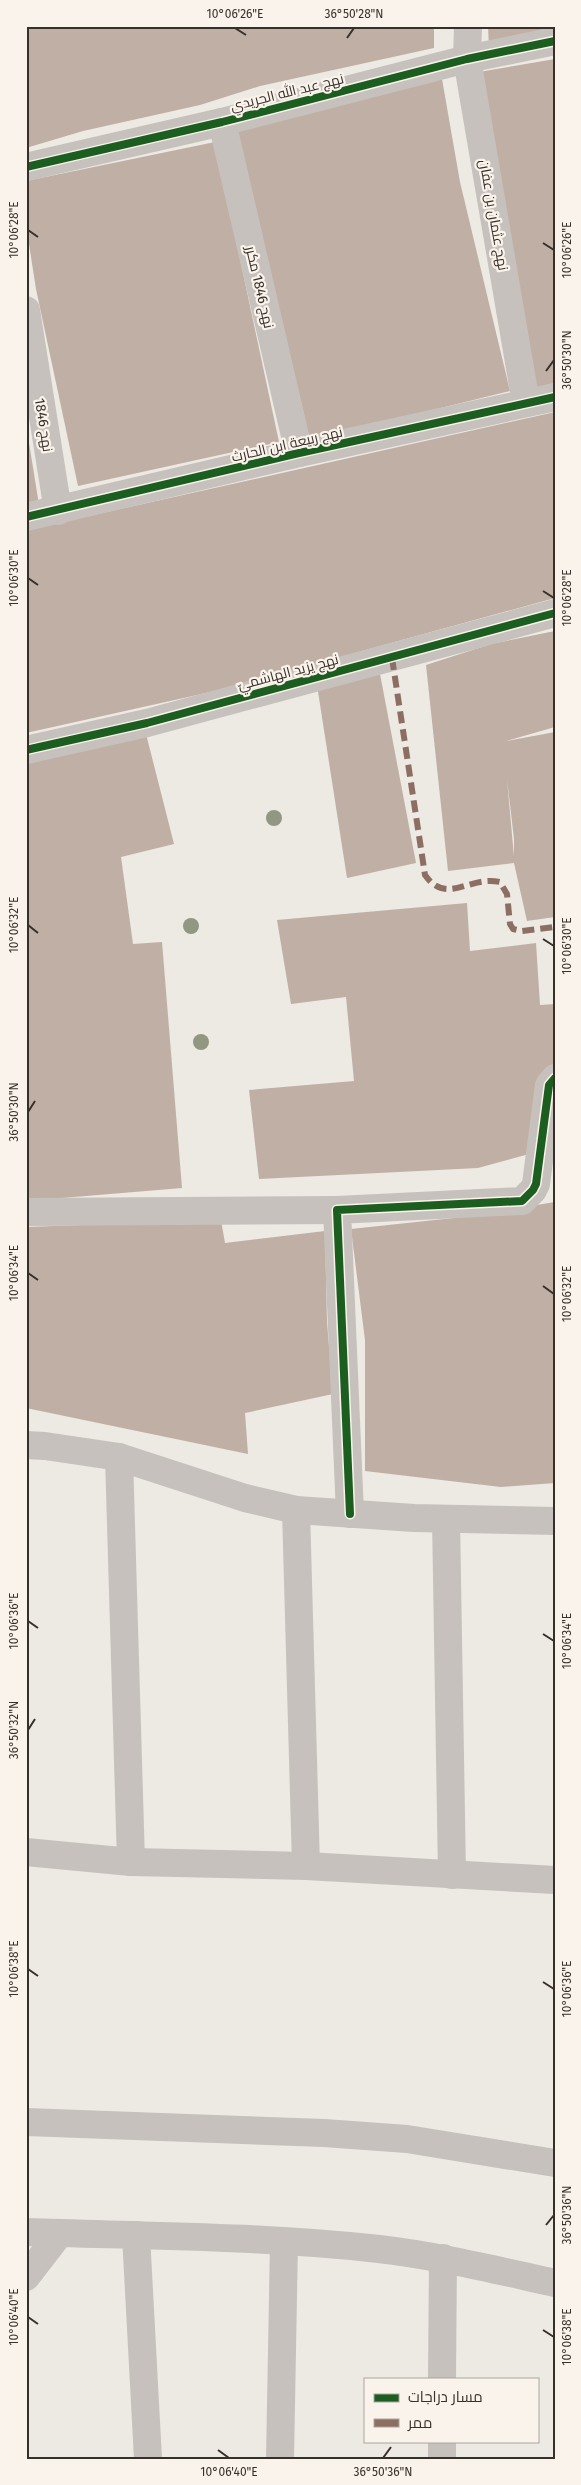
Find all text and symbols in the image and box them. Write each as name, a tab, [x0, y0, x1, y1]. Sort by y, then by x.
text: 10°06'26"E	[207, 7, 263, 21]
text: 36°50'28"N	[324, 7, 384, 21]
street label: نهج عبد الله الجريدي	[228, 69, 346, 118]
street label: نهج عثمان بن عفان	[475, 158, 512, 272]
text: 10°06'28"E	[7, 201, 21, 259]
text: 10°06'26"E	[560, 222, 574, 278]
street label: نهج 1846 مكرر	[242, 243, 277, 330]
text: 36°50'30"N	[560, 330, 574, 390]
street label: نهج 1846	[31, 397, 56, 453]
street label: نهج ربيعة ابن الحارث	[230, 423, 344, 466]
text: 10°06'30"E	[7, 549, 21, 607]
text: 10°06'28"E	[560, 569, 574, 627]
street label: نهج يزيد الهاشميّ	[235, 651, 341, 697]
text: 10°06'32"E	[7, 897, 21, 953]
text: 10°06'30"E	[560, 917, 574, 975]
text: 36°50'30"N	[7, 1082, 21, 1142]
text: 10°06'34"E	[7, 1245, 21, 1301]
text: 10°06'32"E	[560, 1266, 574, 1322]
text: 10°06'36"E	[7, 1592, 21, 1650]
text: 10°06'34"E	[560, 1613, 574, 1669]
text: 36°50'32"N	[7, 1701, 21, 1759]
text: 10°06'38"E	[7, 1940, 21, 1998]
text: 10°06'36"E	[560, 1960, 574, 2018]
text: 36°50'36"N	[560, 2186, 574, 2244]
text: 10°06'40"E	[7, 2288, 21, 2346]
text: 10°06'38"E	[560, 2308, 574, 2366]
legend	[364, 2378, 538, 2442]
text: مسار دراجات	[408, 2388, 483, 2406]
text: ممر	[407, 2414, 432, 2432]
text: 10°06'40"E	[200, 2465, 258, 2479]
text: 36°50'36"N	[354, 2465, 412, 2479]

